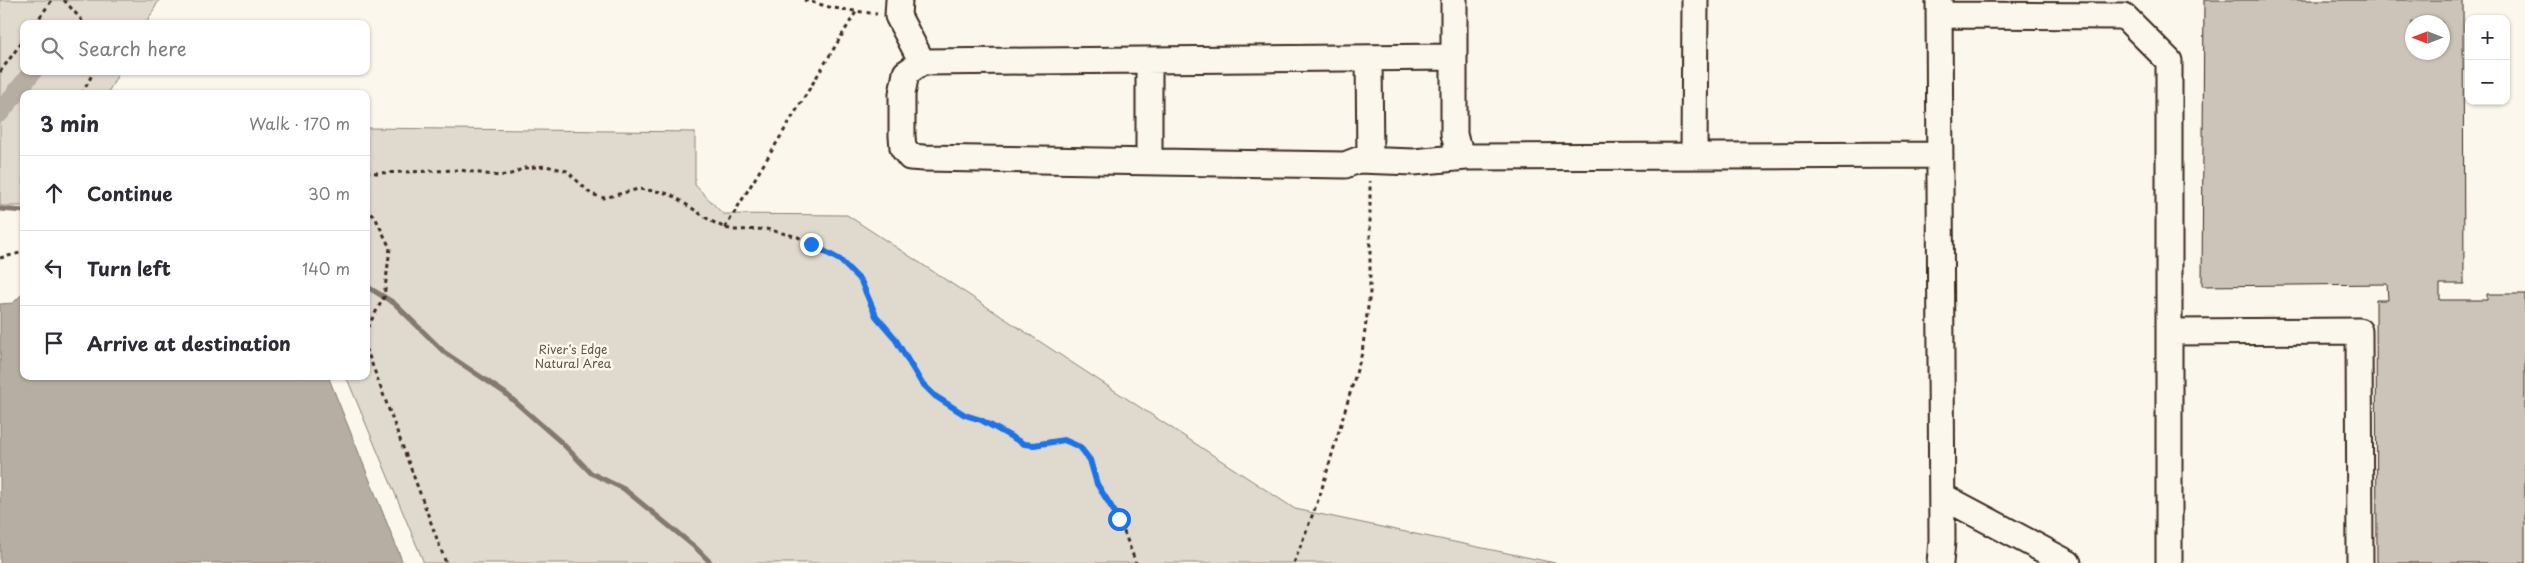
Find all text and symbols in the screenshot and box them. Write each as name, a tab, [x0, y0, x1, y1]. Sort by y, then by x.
north arrow	[2405, 15, 2450, 60]
map controls	[2465, 15, 2510, 105]
button: +	[2465, 15, 2510, 60]
search box	[20, 20, 370, 75]
icon: search	[38, 34, 66, 62]
text: Search here	[78, 34, 187, 62]
button: −	[2465, 60, 2510, 105]
text: 3 min	[40, 107, 99, 139]
text: Walk · 170 m	[249, 111, 350, 135]
icon: ahead	[40, 179, 68, 207]
text: Continue	[87, 179, 173, 207]
text: 30 m	[308, 181, 350, 205]
route end	[800, 233, 823, 256]
icon: left	[40, 254, 68, 282]
text: Turn left	[87, 254, 171, 282]
text: 140 m	[302, 256, 350, 280]
icon: arrive	[40, 329, 68, 357]
text: Arrive at destination	[87, 329, 291, 357]
park label: River's Edge Natural Area	[535, 340, 612, 372]
route start	[1108, 508, 1131, 531]

